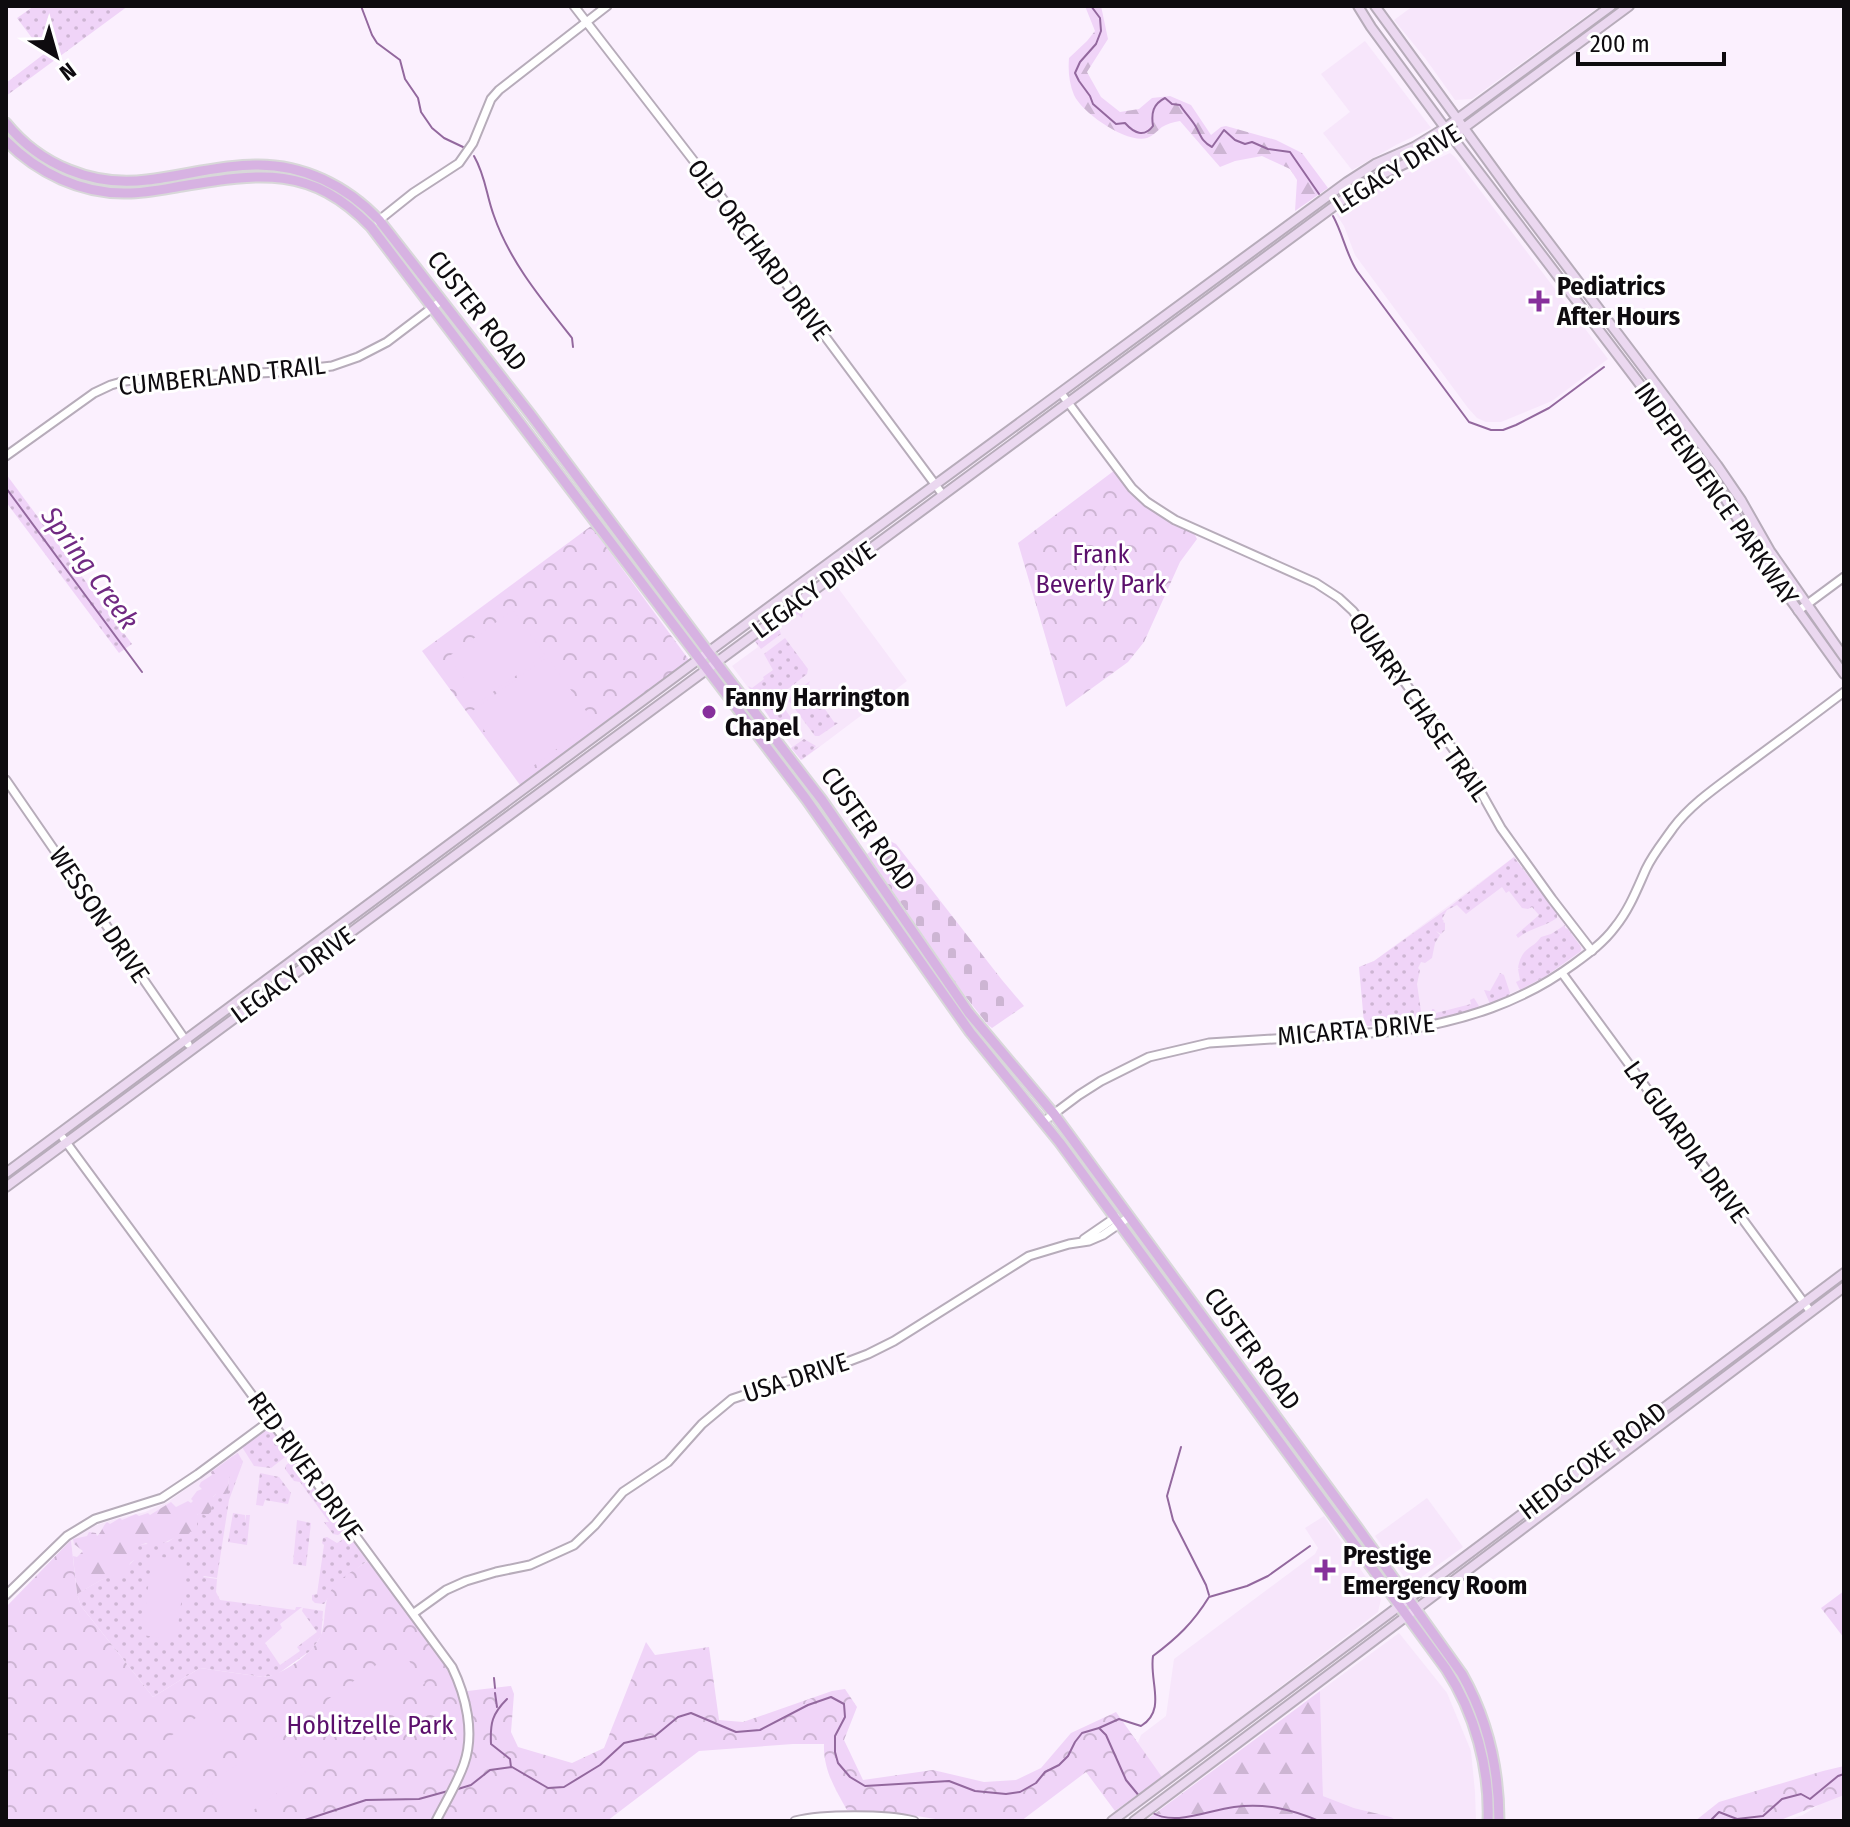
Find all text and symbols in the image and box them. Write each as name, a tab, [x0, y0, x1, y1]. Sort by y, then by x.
north arrow	[16, 16, 96, 96]
scale bar	[1578, 16, 1724, 66]
text: 200 m	[1590, 30, 1650, 58]
text: N	[54, 57, 81, 86]
street label: LEGACY DRIVE	[1327, 117, 1467, 221]
street label: OLD ORCHARD DRIVE	[681, 153, 837, 347]
street label: CUSTER ROAD	[421, 245, 533, 377]
place label: Pediatrics After Hours	[1556, 271, 1680, 332]
marker: Pediatrics After Hours	[1528, 290, 1550, 312]
street label: CUMBERLAND TRAIL	[117, 350, 327, 402]
street label: INDEPENDENCE PARKWAY	[1627, 377, 1805, 611]
water label: Spring Creek	[34, 499, 146, 636]
street label: LEGACY DRIVE	[746, 535, 882, 645]
park label: Frank Beverly Park	[1036, 539, 1167, 600]
street label: QUARRY CHASE TRAIL	[1342, 606, 1496, 808]
place label: Fanny Harrington Chapel	[725, 682, 910, 743]
marker: Fanny Harrington Chapel	[700, 703, 718, 721]
street label: CUSTER ROAD	[814, 761, 922, 897]
street label: WESSON DRIVE	[42, 841, 156, 989]
street label: LEGACY DRIVE	[225, 920, 361, 1030]
street label: MICARTA DRIVE	[1276, 1008, 1436, 1052]
street label: LA GUARDIA DRIVE	[1617, 1055, 1755, 1229]
street label: CUSTER ROAD	[1197, 1282, 1307, 1416]
street label: USA DRIVE	[739, 1346, 853, 1410]
street label: RED RIVER DRIVE	[241, 1386, 369, 1546]
street label: HEDGCOXE ROAD	[1513, 1396, 1673, 1526]
place label: Prestige Emergency Room	[1343, 1540, 1527, 1601]
marker: Prestige Emergency Room	[1314, 1559, 1336, 1581]
park label: Hoblitzelle Park	[287, 1710, 454, 1741]

